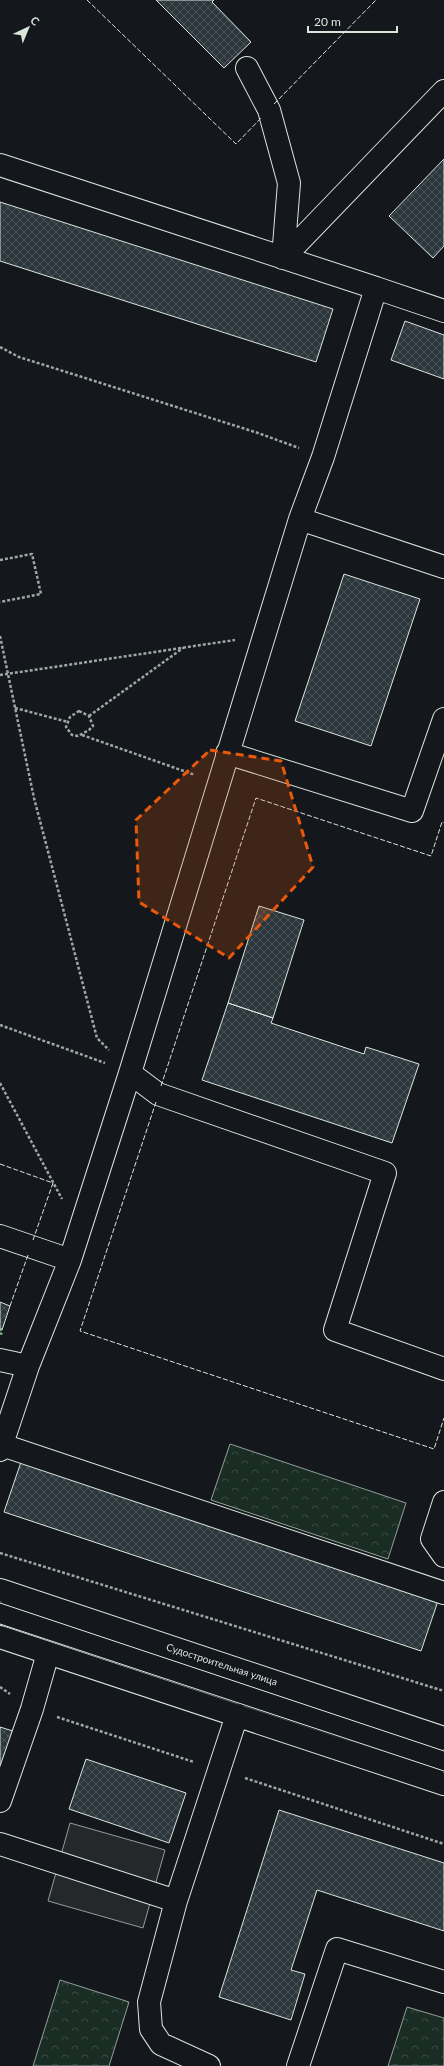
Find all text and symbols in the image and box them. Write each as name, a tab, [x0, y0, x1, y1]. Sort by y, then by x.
north arrow	[8, 8, 48, 48]
scale bar	[308, 8, 397, 34]
text: С	[28, 13, 43, 28]
text: 20 m	[314, 14, 341, 29]
street label: Судостроительная улица	[165, 1640, 279, 1688]

